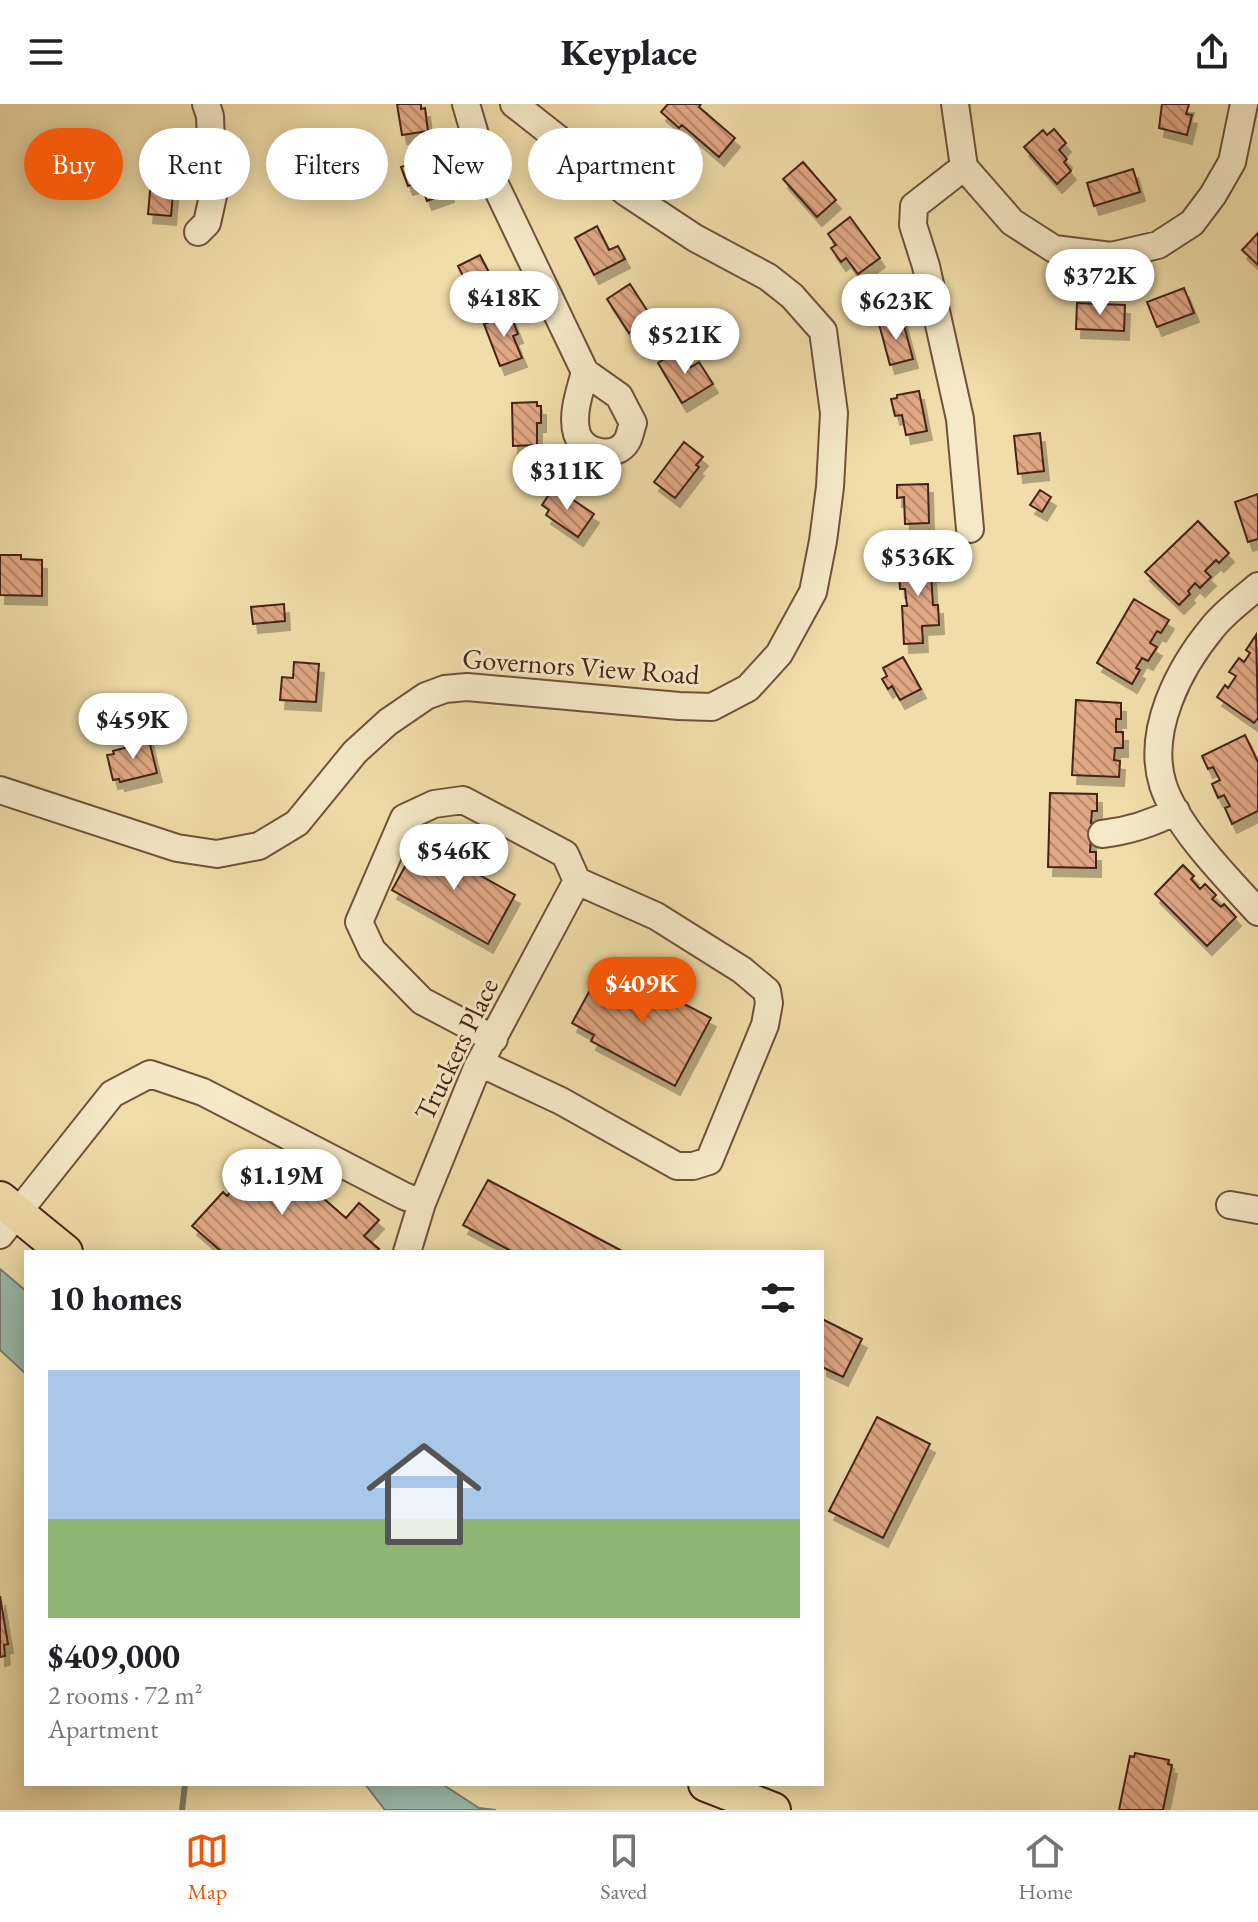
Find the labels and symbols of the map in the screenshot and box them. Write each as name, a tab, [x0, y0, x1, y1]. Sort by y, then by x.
pin: $372K	[1044, 249, 1156, 317]
pin: $418K	[448, 271, 560, 339]
pin: $623K	[840, 274, 952, 342]
pin: $521K	[629, 308, 741, 376]
pin: $311K	[511, 444, 623, 512]
pin: $536K	[862, 530, 974, 598]
street label: Governors View Road	[461, 640, 702, 692]
pin: $459K	[77, 693, 189, 761]
pin: $546K	[398, 824, 510, 892]
pin: $409K	[586, 957, 698, 1025]
street label: Truckers Place	[406, 972, 506, 1126]
pin: $1.19M	[217, 1149, 347, 1217]

